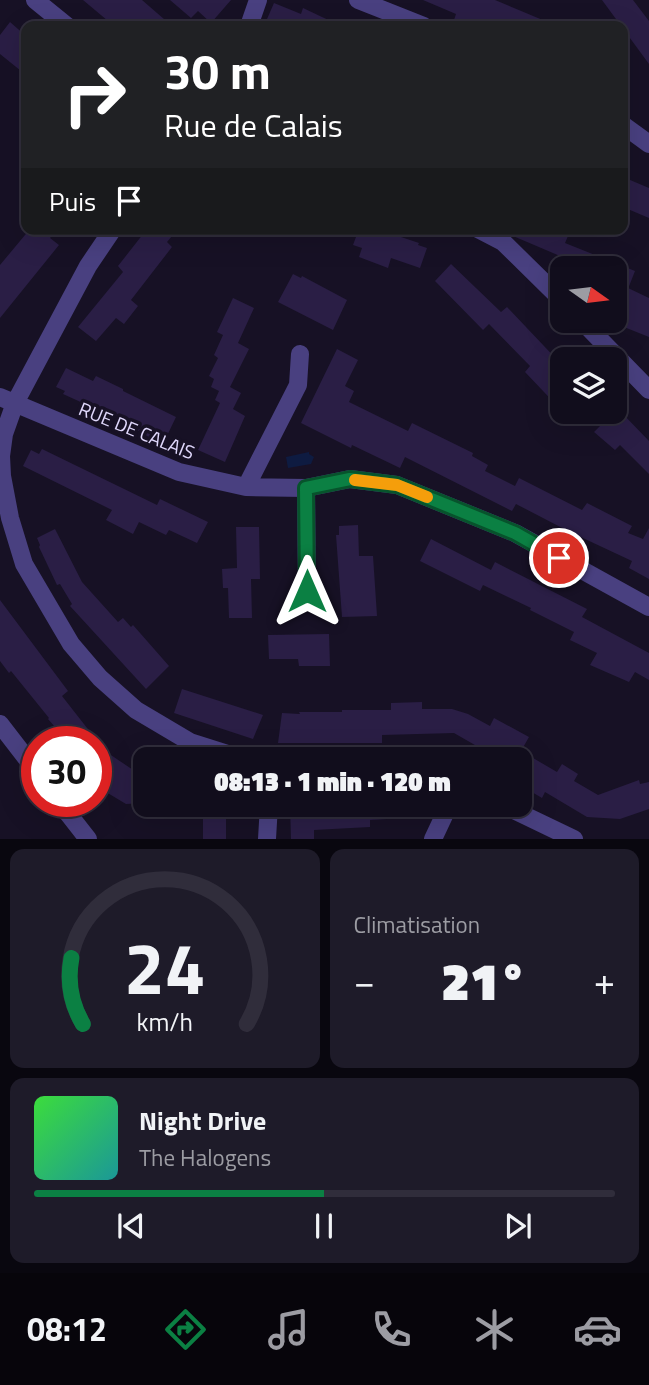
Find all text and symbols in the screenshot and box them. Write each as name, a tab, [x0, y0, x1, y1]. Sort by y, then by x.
text: 30 m	[164, 33, 271, 108]
icon: right	[49, 49, 140, 140]
text: Rue de Calais	[164, 101, 343, 149]
text: Puis	[49, 182, 96, 221]
icon: arrive	[110, 182, 148, 220]
north arrow	[550, 256, 626, 332]
map controls	[550, 256, 627, 424]
button: layers	[550, 347, 627, 424]
street label: RUE DE CALAIS	[75, 394, 199, 466]
pin	[529, 528, 589, 588]
icon: arrive	[540, 539, 578, 577]
position arrow	[270, 554, 344, 628]
speed limit sign: 30	[21, 726, 112, 817]
text: 08:13 · 1 min · 120 m	[214, 762, 451, 801]
text: Climatisation	[354, 907, 480, 942]
text: 24	[124, 913, 206, 1023]
text: 21°	[441, 941, 527, 1020]
text: −	[354, 952, 375, 1010]
text: +	[594, 952, 615, 1010]
text: km/h	[136, 1003, 193, 1041]
text: Night Drive	[139, 1101, 266, 1140]
text: The Halogens	[139, 1140, 271, 1175]
icon: previous	[112, 1207, 150, 1245]
icon: pause	[305, 1207, 343, 1245]
icon: next	[499, 1207, 537, 1245]
text: 08:12	[27, 1305, 107, 1353]
icon: directions	[161, 1305, 210, 1354]
icon: music	[264, 1305, 313, 1354]
icon: phone	[367, 1305, 416, 1354]
icon: climate	[470, 1305, 519, 1354]
icon: car	[573, 1305, 622, 1354]

